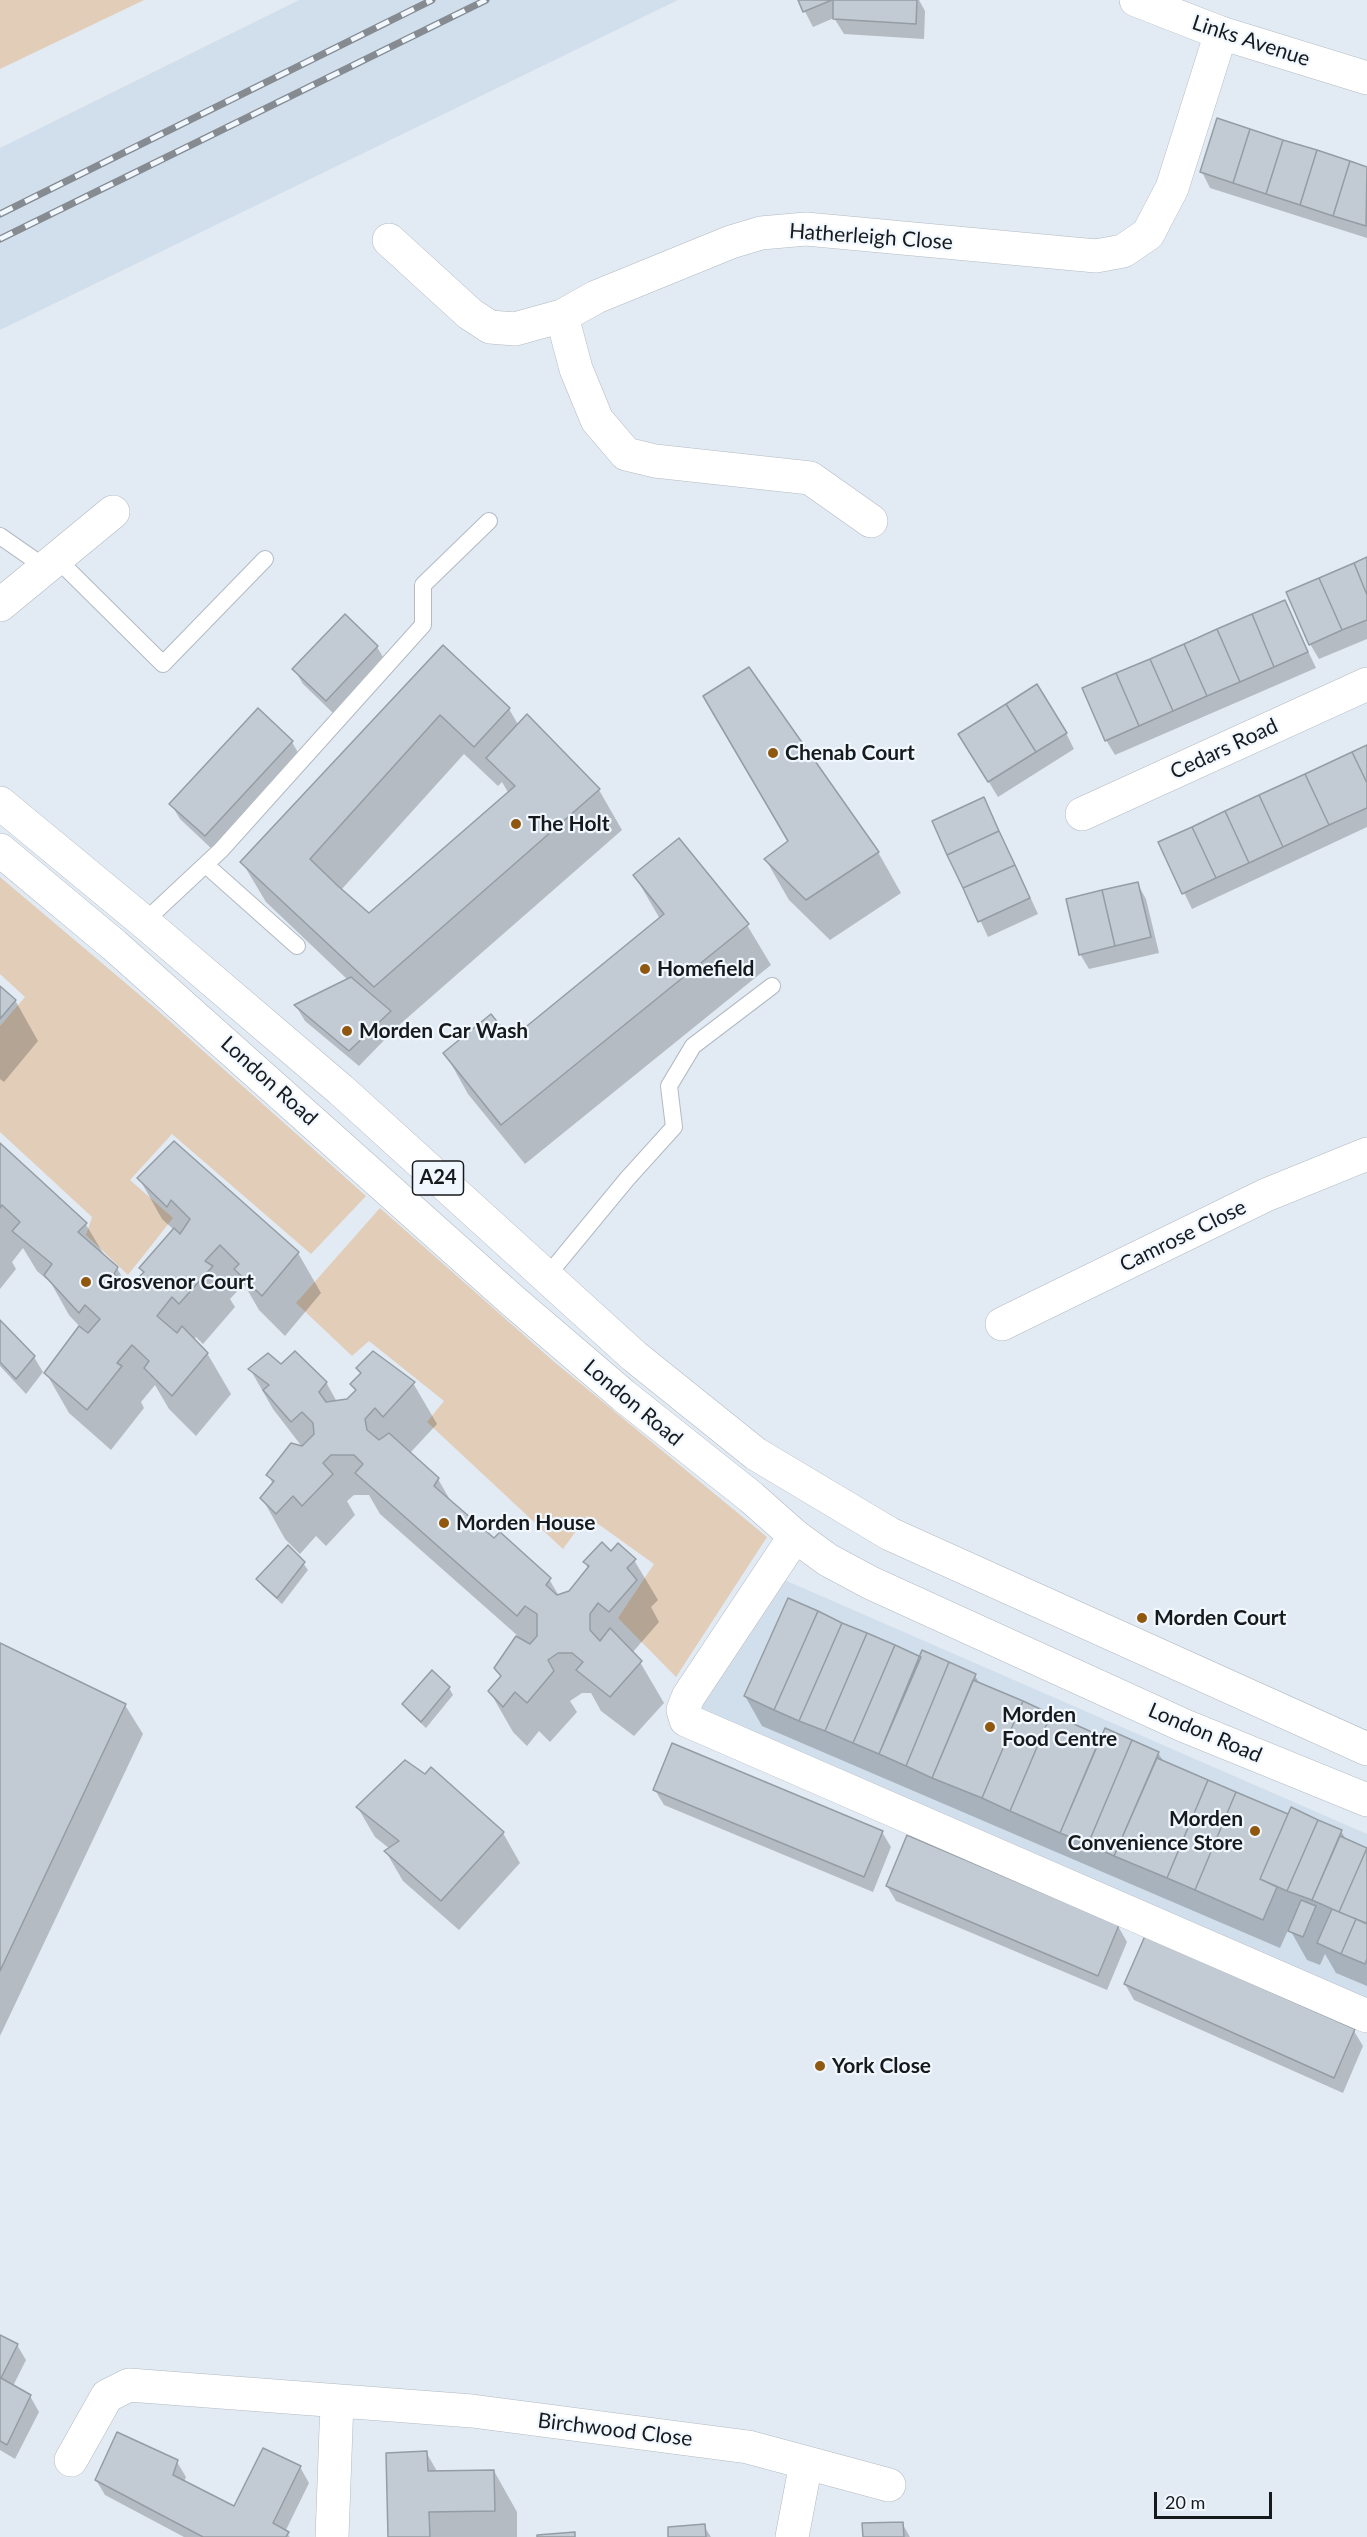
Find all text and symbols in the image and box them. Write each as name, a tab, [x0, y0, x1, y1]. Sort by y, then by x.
street label: Links Avenue	[1189, 10, 1313, 72]
street label: Hatherleigh Close	[788, 219, 954, 255]
street label: Cedars Road	[1166, 713, 1282, 785]
place label: Chenab Court	[785, 740, 915, 766]
marker: Chenab Court	[766, 746, 780, 760]
place label: The Holt	[528, 811, 610, 837]
marker: The Holt	[509, 817, 523, 831]
place label: Homefield	[657, 956, 755, 982]
marker: Homefield	[638, 962, 652, 976]
place label: Morden Car Wash	[359, 1018, 528, 1044]
marker: Morden Car Wash	[340, 1024, 354, 1038]
street label: London Road	[216, 1031, 322, 1131]
road number: A24	[412, 1161, 464, 1195]
street label: Camrose Close	[1116, 1195, 1250, 1277]
place label: Grosvenor Court	[98, 1269, 254, 1295]
marker: Grosvenor Court	[79, 1275, 93, 1289]
street label: London Road	[579, 1354, 687, 1452]
place label: Morden House	[456, 1510, 595, 1536]
marker: Morden House	[437, 1516, 451, 1530]
place label: Morden Court	[1154, 1605, 1286, 1631]
marker: Morden Court	[1135, 1611, 1149, 1625]
street label: London Road	[1144, 1698, 1266, 1768]
place label: Morden Food Centre	[1002, 1702, 1117, 1752]
marker: Morden Food Centre	[983, 1720, 997, 1734]
place label: Morden Convenience Store	[1068, 1806, 1243, 1856]
marker: Morden Convenience Store	[1248, 1824, 1262, 1838]
place label: York Close	[832, 2053, 931, 2079]
marker: York Close	[813, 2059, 827, 2073]
street label: Birchwood Close	[536, 2408, 694, 2452]
scale bar	[1157, 2480, 1276, 2518]
text: 20 m	[1165, 2491, 1205, 2513]

